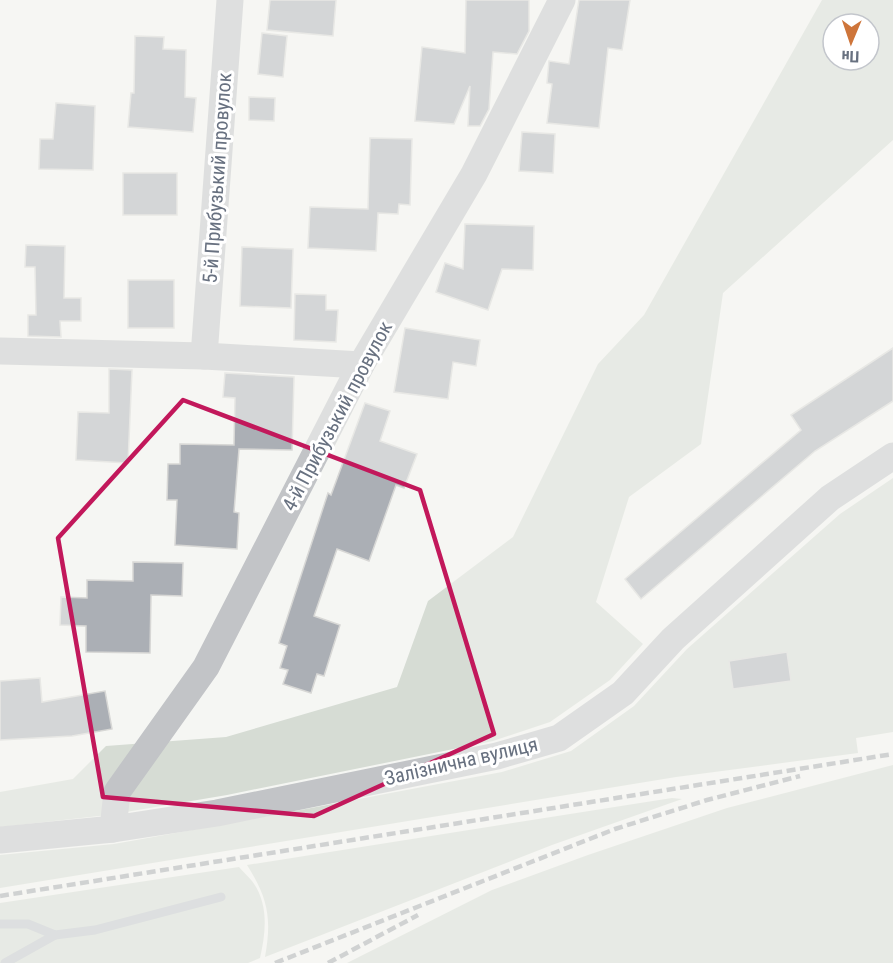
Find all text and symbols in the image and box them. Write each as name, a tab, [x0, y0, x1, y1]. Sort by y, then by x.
north arrow	[821, 12, 881, 72]
text: Пн	[841, 47, 860, 66]
street label: 5-й Прибузький провулок	[198, 72, 236, 284]
street label: 4-й Прибузький провулок	[277, 317, 397, 515]
street label: Залізнична вулиця	[382, 732, 540, 790]

